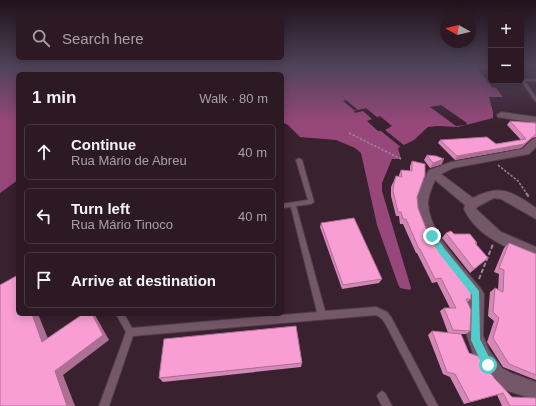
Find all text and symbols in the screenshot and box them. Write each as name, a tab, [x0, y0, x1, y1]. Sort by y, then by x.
north arrow	[440, 12, 476, 48]
map controls	[488, 12, 524, 84]
button: +	[488, 12, 524, 48]
search box	[16, 16, 284, 60]
icon: search	[30, 27, 52, 49]
text: Search here	[62, 30, 144, 47]
button: −	[488, 48, 524, 84]
text: 1 min	[32, 88, 76, 107]
text: Walk · 80 m	[199, 91, 268, 106]
text: Continue	[71, 136, 136, 153]
icon: ahead	[33, 141, 55, 163]
text: 40 m	[238, 145, 267, 160]
text: Rua Mário de Abreu	[71, 153, 187, 168]
text: Turn left	[71, 200, 130, 217]
icon: left	[33, 205, 55, 227]
text: 40 m	[238, 209, 267, 224]
text: Rua Mário Tinoco	[71, 217, 173, 232]
route end	[423, 227, 441, 245]
icon: arrive	[33, 269, 55, 291]
text: Arrive at destination	[71, 272, 216, 289]
route start	[479, 356, 497, 374]

